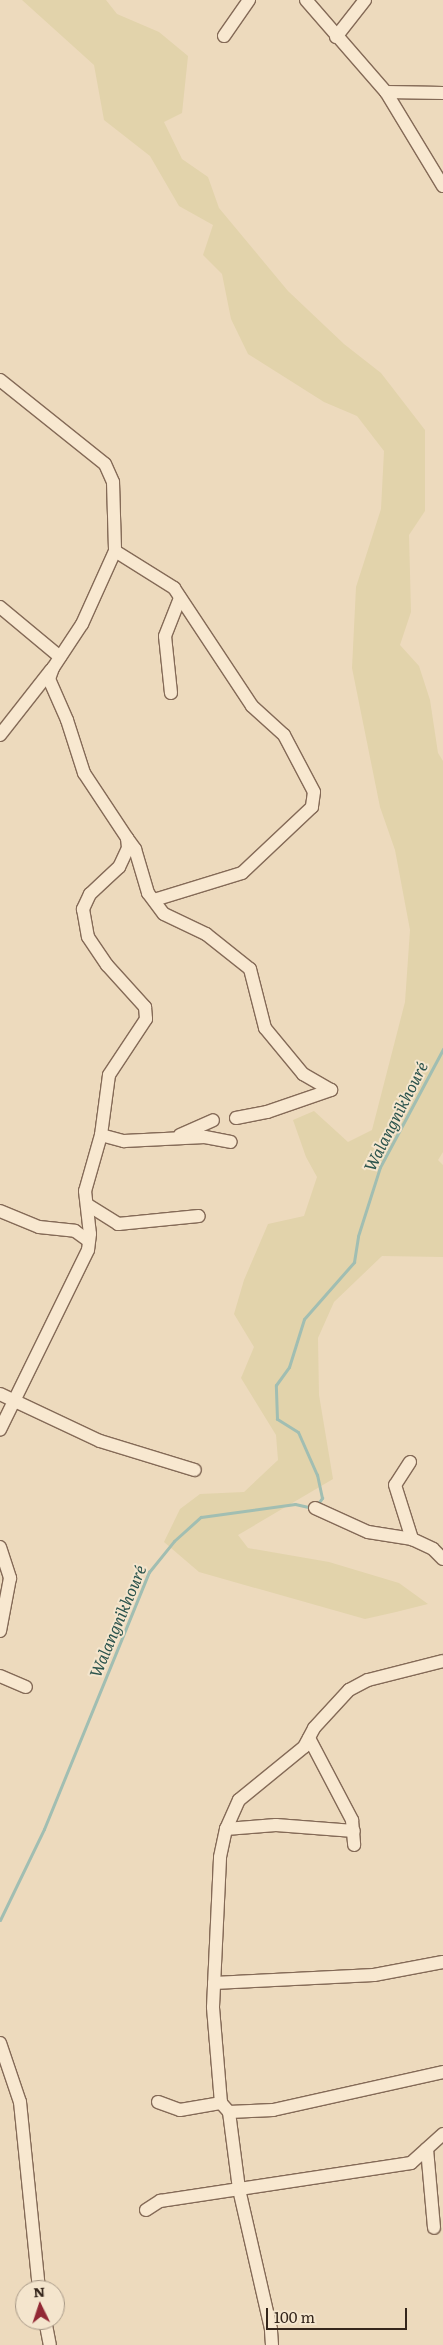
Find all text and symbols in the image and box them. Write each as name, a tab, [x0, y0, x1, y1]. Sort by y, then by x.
water label: Walangnikhouré	[359, 1058, 431, 1174]
water label: Walangnikhouré	[85, 1562, 149, 1680]
north arrow	[15, 2280, 65, 2330]
text: N	[32, 2281, 46, 2301]
scale bar	[268, 2298, 409, 2330]
text: 100 m	[274, 2305, 315, 2328]

